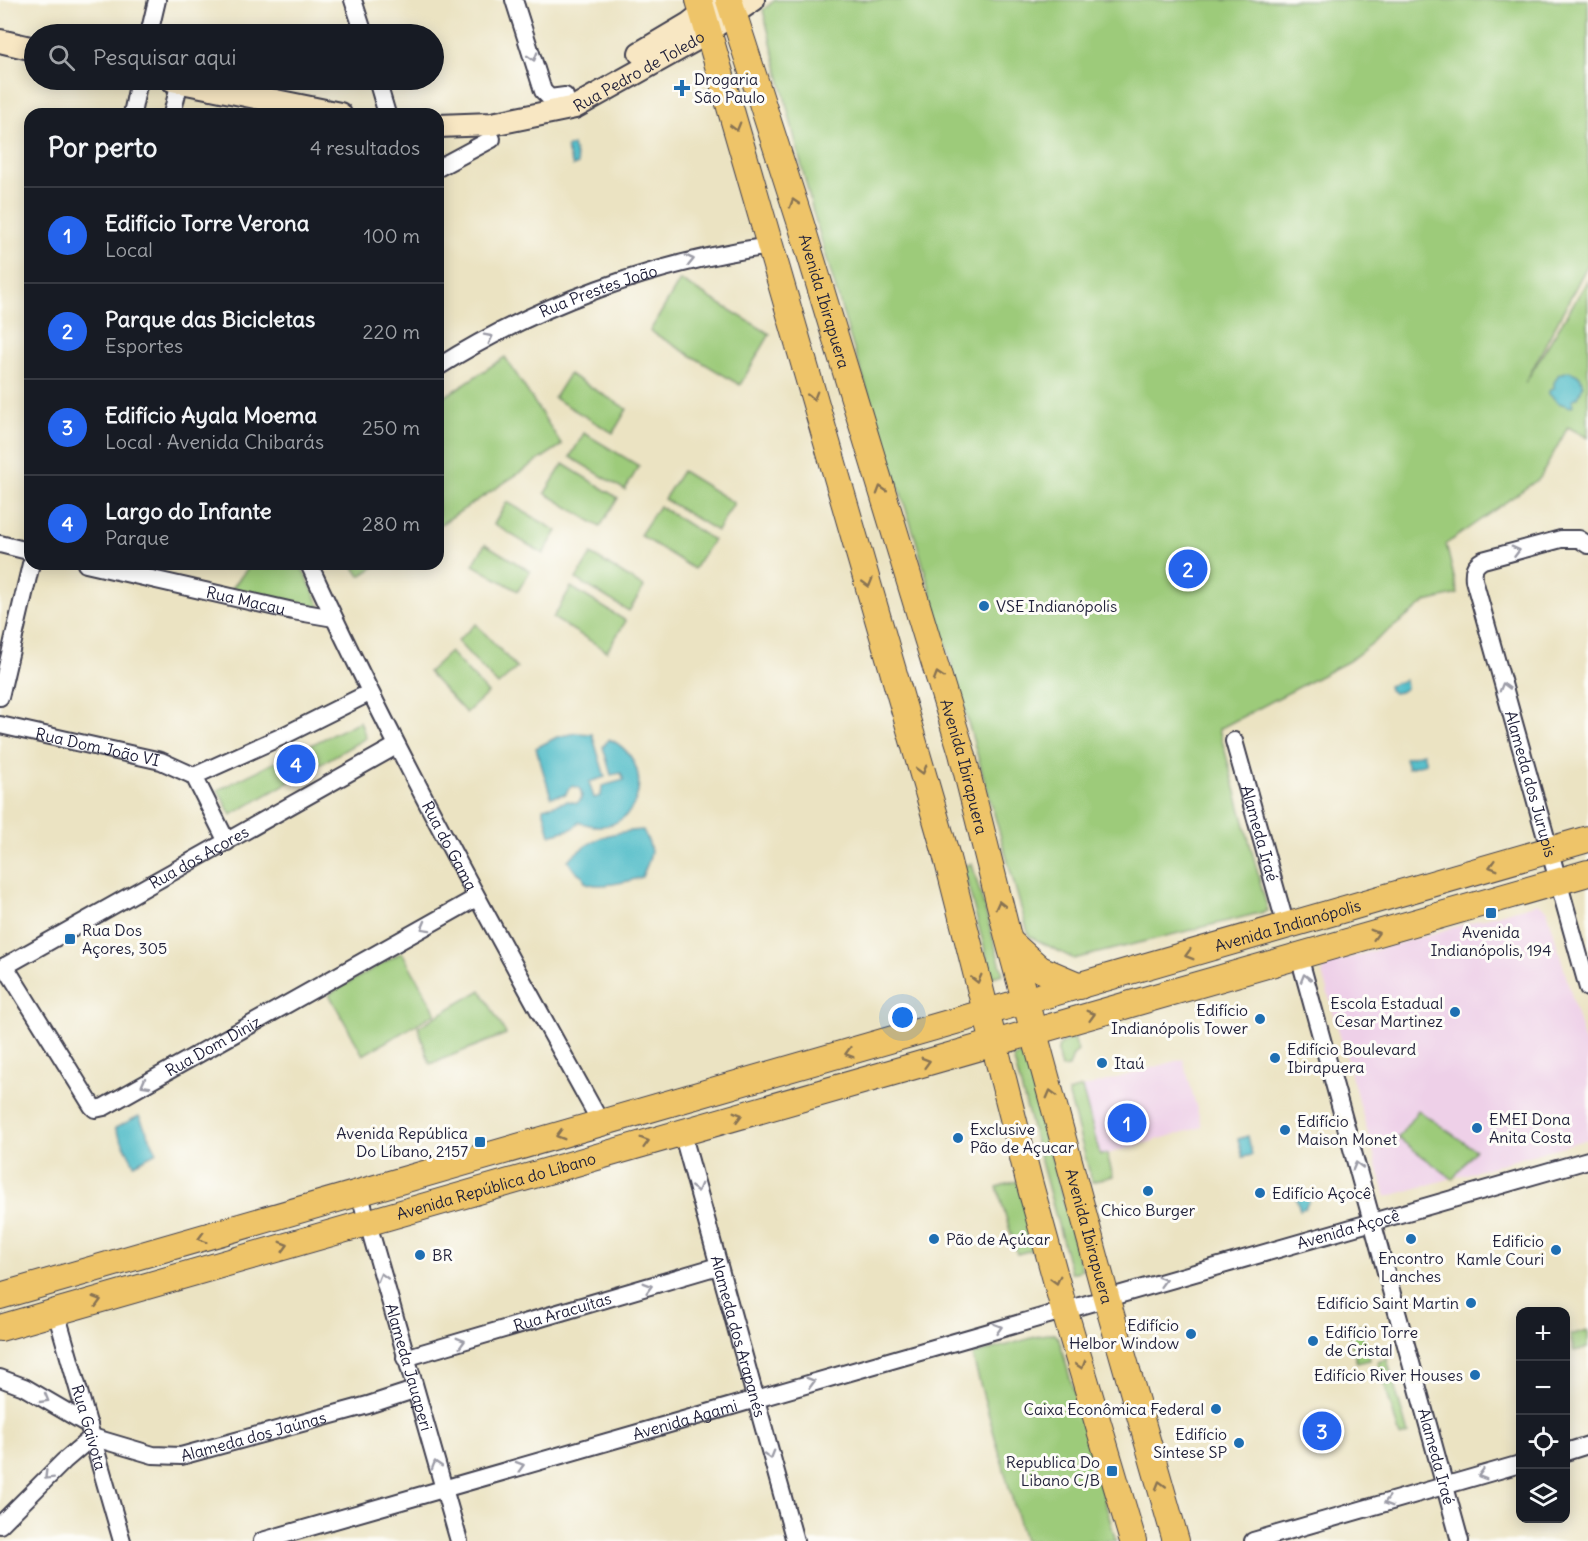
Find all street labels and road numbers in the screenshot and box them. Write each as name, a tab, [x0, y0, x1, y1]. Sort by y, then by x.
street label: Rua Pedro de Toledo	[570, 26, 708, 116]
street label: Avenida Ibirapuera	[795, 232, 854, 371]
street label: Rua Prestes João	[536, 260, 660, 322]
street label: Rua Macau	[204, 582, 288, 619]
street label: Avenida Ibirapuera	[936, 697, 992, 836]
street label: Alameda dos Jurupis	[1501, 708, 1561, 859]
street label: Rua Dom João VI	[34, 723, 162, 770]
street label: Alameda Iraé	[1237, 783, 1283, 884]
street label: Rua do Gama	[418, 798, 482, 894]
street label: Rua dos Açores	[145, 821, 252, 893]
street label: Avenida Indianópolis	[1212, 895, 1363, 956]
street label: Rua Dom Diniz	[162, 1011, 264, 1081]
street label: Avenida República do Líbano	[394, 1148, 598, 1224]
street label: Avenida Ibirapuera	[1061, 1166, 1117, 1306]
street label: Avenida Açocê	[1295, 1205, 1402, 1253]
street label: Alameda dos Arapanés	[707, 1253, 770, 1419]
street label: Rua Aracuítas	[511, 1288, 614, 1336]
street label: Alameda Jauaperi	[381, 1301, 437, 1433]
street label: Rua Gaivota	[67, 1382, 111, 1472]
street label: Avenida Agami	[630, 1395, 739, 1444]
street label: Alameda Iraé	[1414, 1406, 1459, 1507]
street label: Alameda dos Jaúnas	[178, 1407, 328, 1466]

